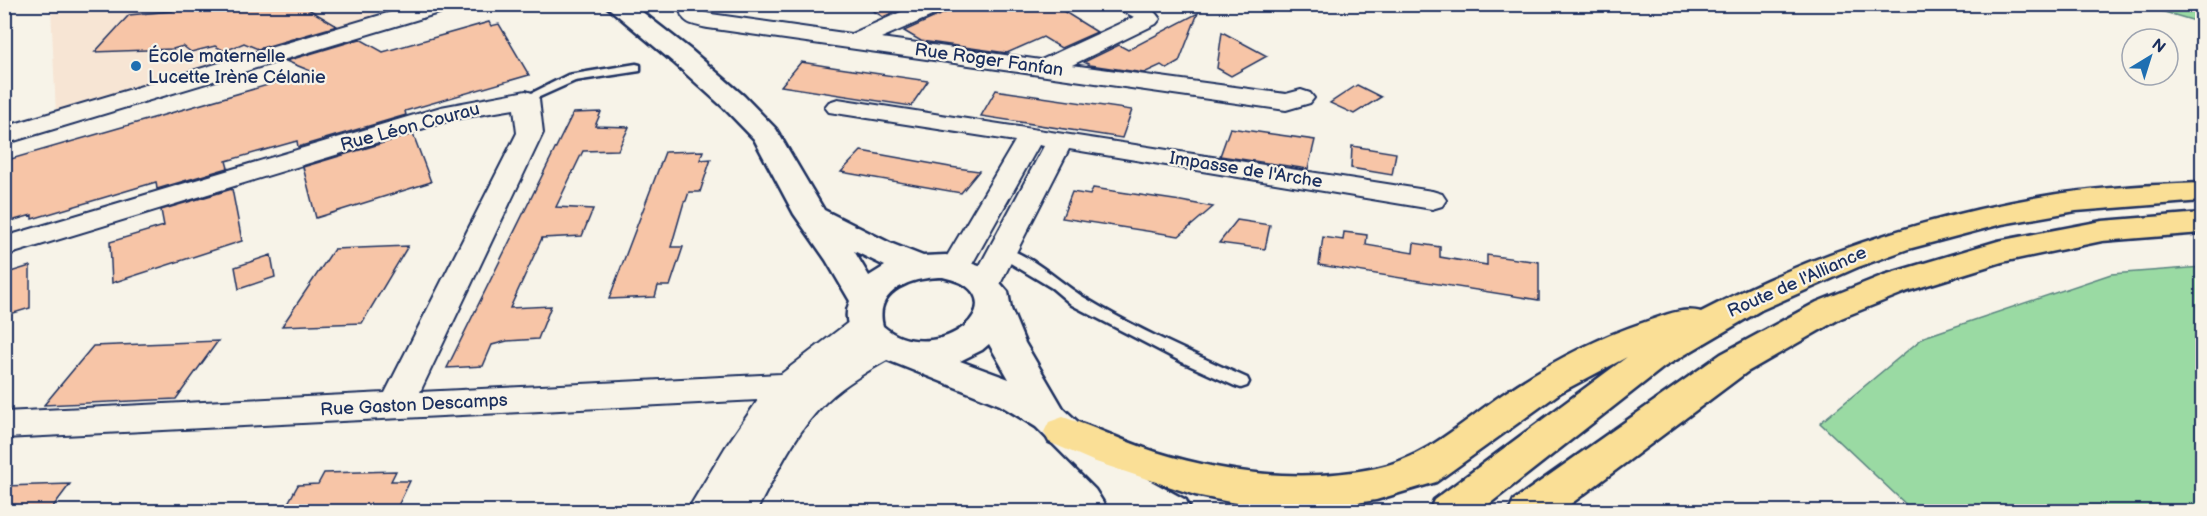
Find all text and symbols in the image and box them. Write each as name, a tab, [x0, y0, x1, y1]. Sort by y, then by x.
north arrow	[2120, 27, 2180, 87]
text: N	[2148, 35, 2169, 58]
street label: Rue Roger Fanfan	[913, 39, 1065, 81]
place label: École maternelle Lucette Irène Célanie	[148, 44, 326, 88]
marker: École maternelle Lucette Irène Célanie	[129, 59, 143, 73]
street label: Rue Léon Courau	[338, 98, 482, 156]
street label: Impasse de l'Arche	[1168, 148, 1324, 193]
street label: Route de l'Alliance	[1724, 242, 1870, 322]
street label: Rue Gaston Descamps	[320, 390, 508, 420]

